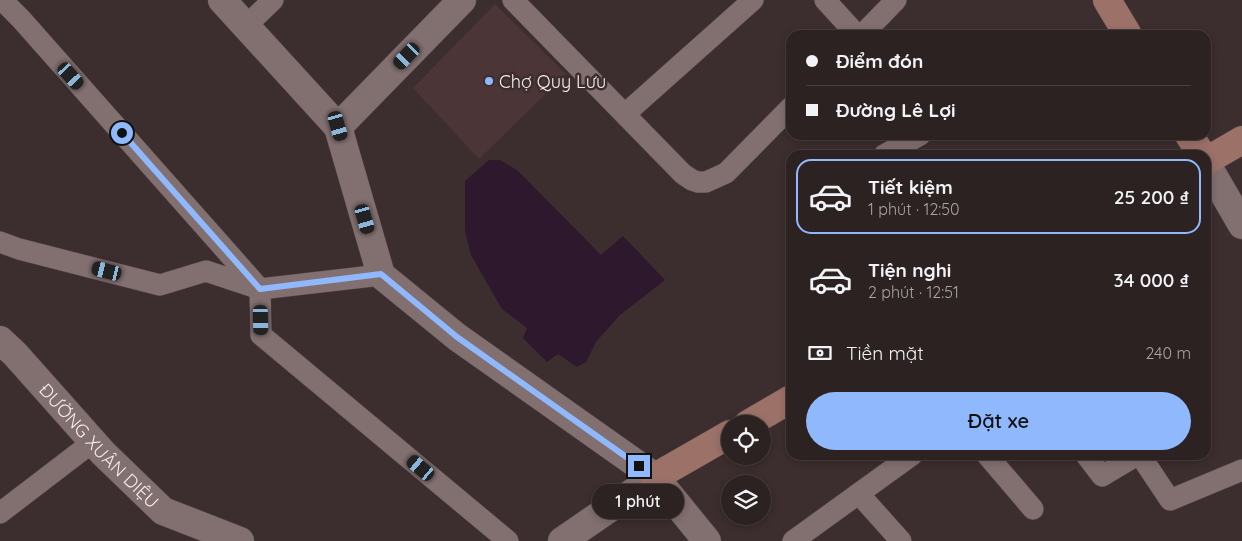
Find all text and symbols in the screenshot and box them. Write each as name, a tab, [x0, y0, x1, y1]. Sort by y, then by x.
car	[391, 40, 422, 72]
text: Điểm đón	[836, 49, 923, 73]
car	[55, 60, 86, 92]
place label: Chợ Quy Lưu	[499, 70, 606, 93]
marker: Chợ Quy Lưu	[483, 75, 495, 87]
text: Đường Lê Lợi	[836, 98, 956, 122]
car	[326, 110, 349, 142]
route start	[111, 122, 133, 144]
icon: car	[808, 174, 853, 219]
text: Tiết kiệm	[868, 175, 953, 199]
text: 25 200 ₫	[1114, 185, 1189, 209]
text: 1 phút · 12:50	[868, 199, 959, 219]
car	[353, 203, 376, 235]
icon: car	[808, 257, 853, 302]
text: Tiện nghi	[868, 258, 951, 282]
car	[90, 260, 123, 282]
text: 34 000 ₫	[1114, 268, 1189, 292]
text: 2 phút · 12:51	[868, 282, 959, 302]
car	[253, 305, 268, 335]
icon: cash	[806, 339, 834, 367]
text: Tiền mặt	[846, 341, 924, 365]
text: 240 m	[1145, 343, 1191, 363]
street label: ĐƯỜNG XUÂN DIỆU	[35, 378, 164, 513]
button: Đặt xe	[806, 392, 1191, 450]
map controls	[721, 415, 771, 525]
button: locate	[721, 415, 771, 465]
car	[404, 453, 437, 483]
route end	[628, 455, 650, 477]
button: layers	[721, 475, 771, 525]
callout: 1 phút	[593, 484, 685, 518]
text: 1 phút	[615, 491, 661, 511]

